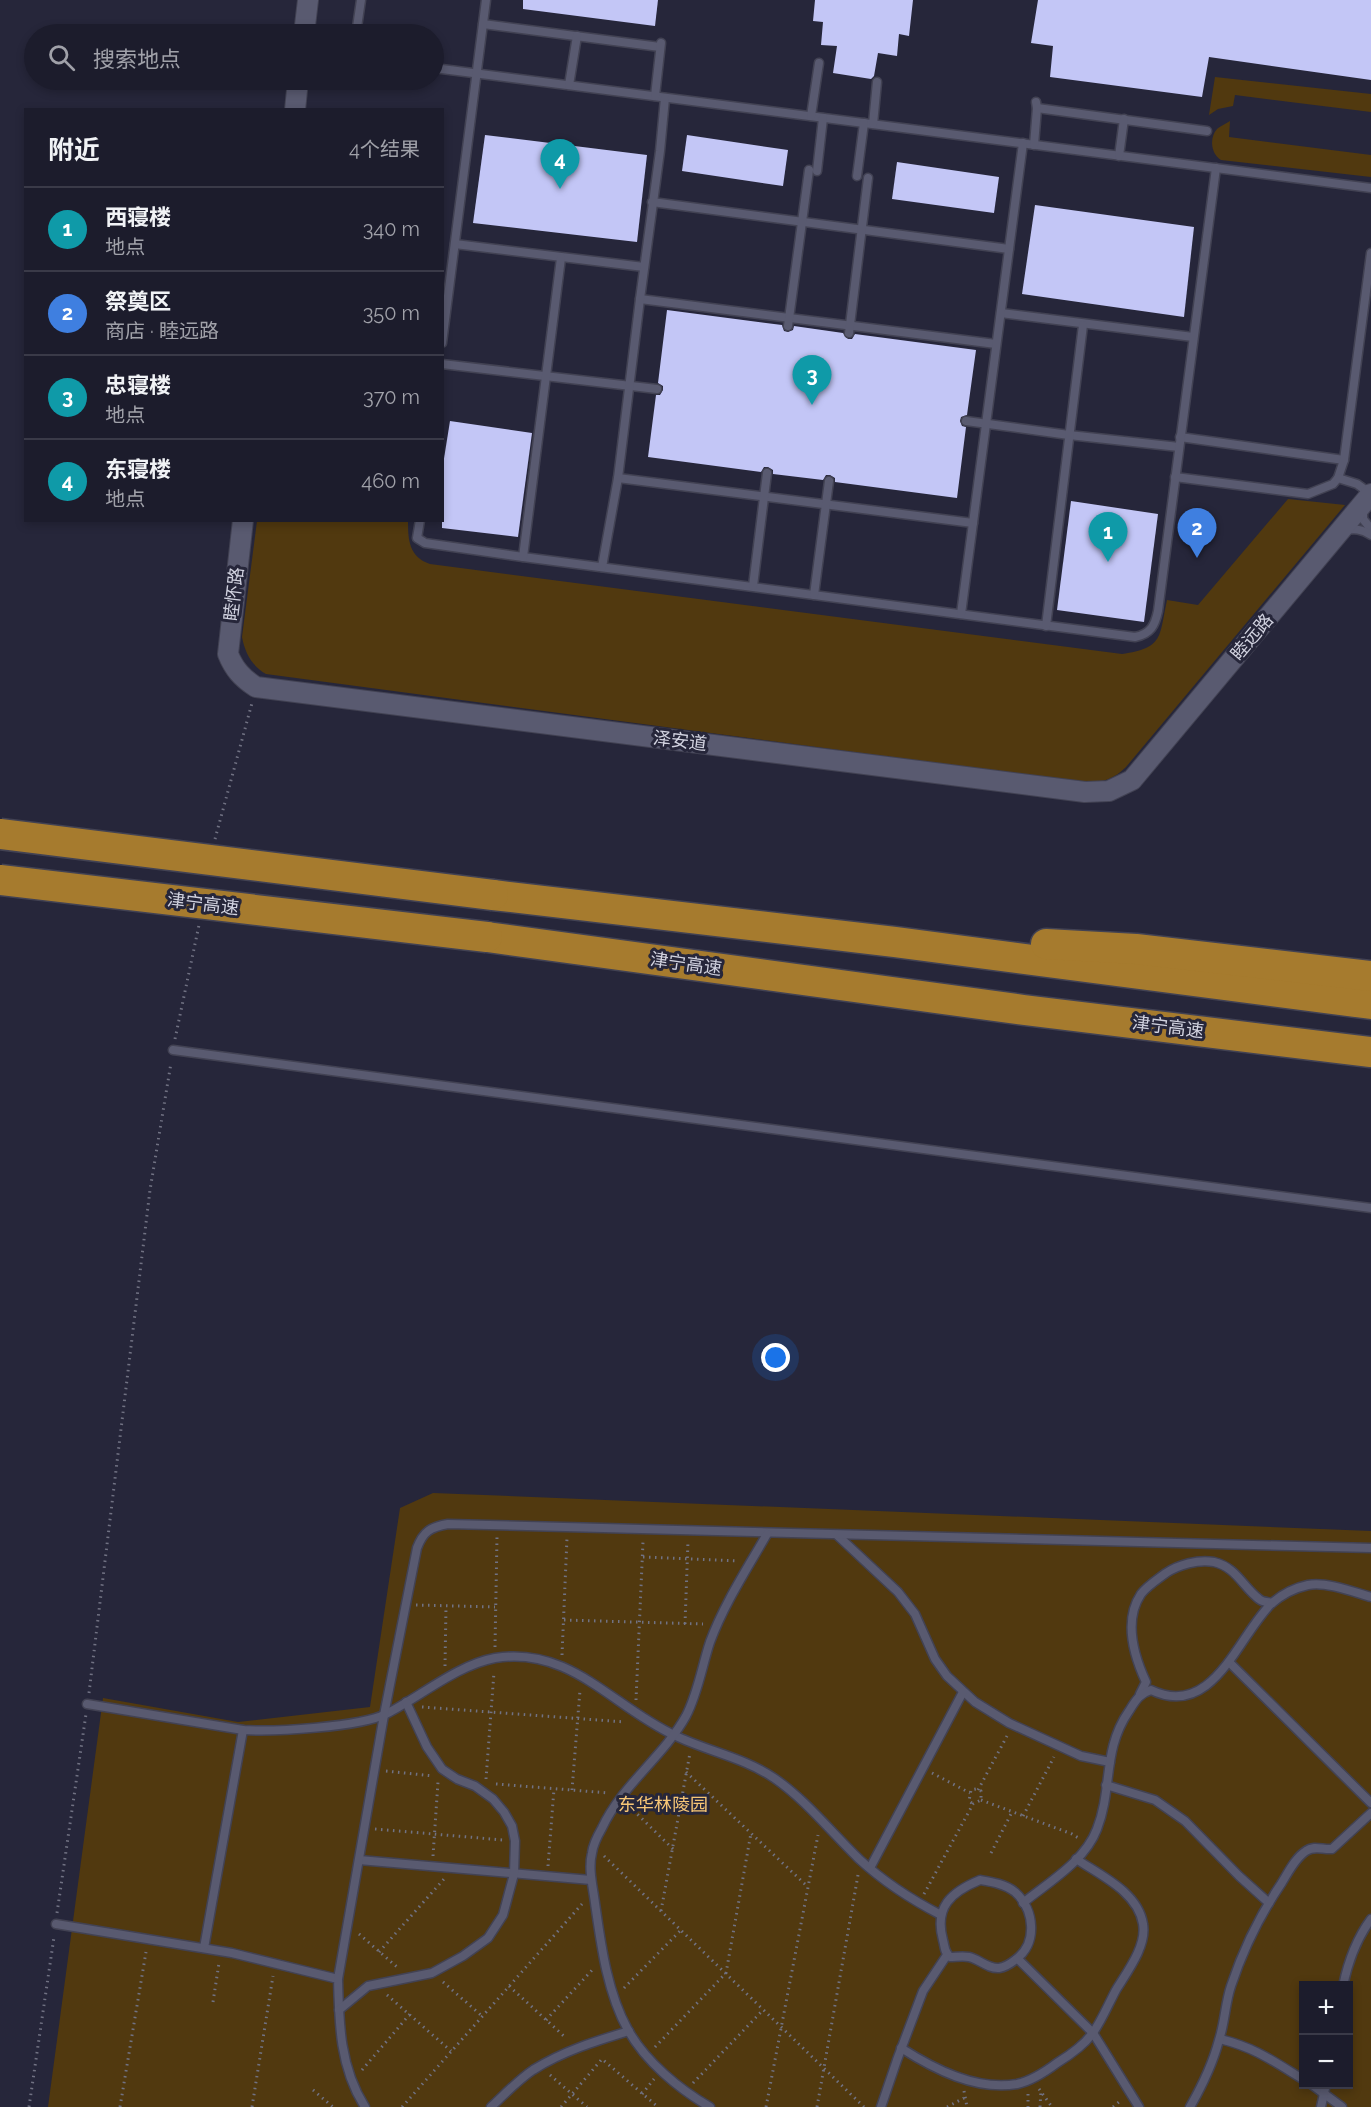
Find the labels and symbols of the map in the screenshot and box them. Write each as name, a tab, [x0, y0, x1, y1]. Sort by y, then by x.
pin: 4	[540, 140, 580, 189]
pin: 3	[792, 356, 832, 405]
pin: 2	[1178, 508, 1216, 558]
pin: 1	[1088, 512, 1128, 562]
street label: 睦怀路	[220, 566, 247, 622]
street label: 睦远路	[1226, 609, 1277, 664]
street label: 泽安道	[652, 727, 708, 754]
street label: 津宁高速	[166, 889, 240, 918]
street label: 津宁高速	[649, 948, 723, 979]
street label: 津宁高速	[1131, 1012, 1205, 1041]
your location	[761, 1343, 790, 1372]
park label: 东华林陵园	[618, 1794, 708, 1815]

